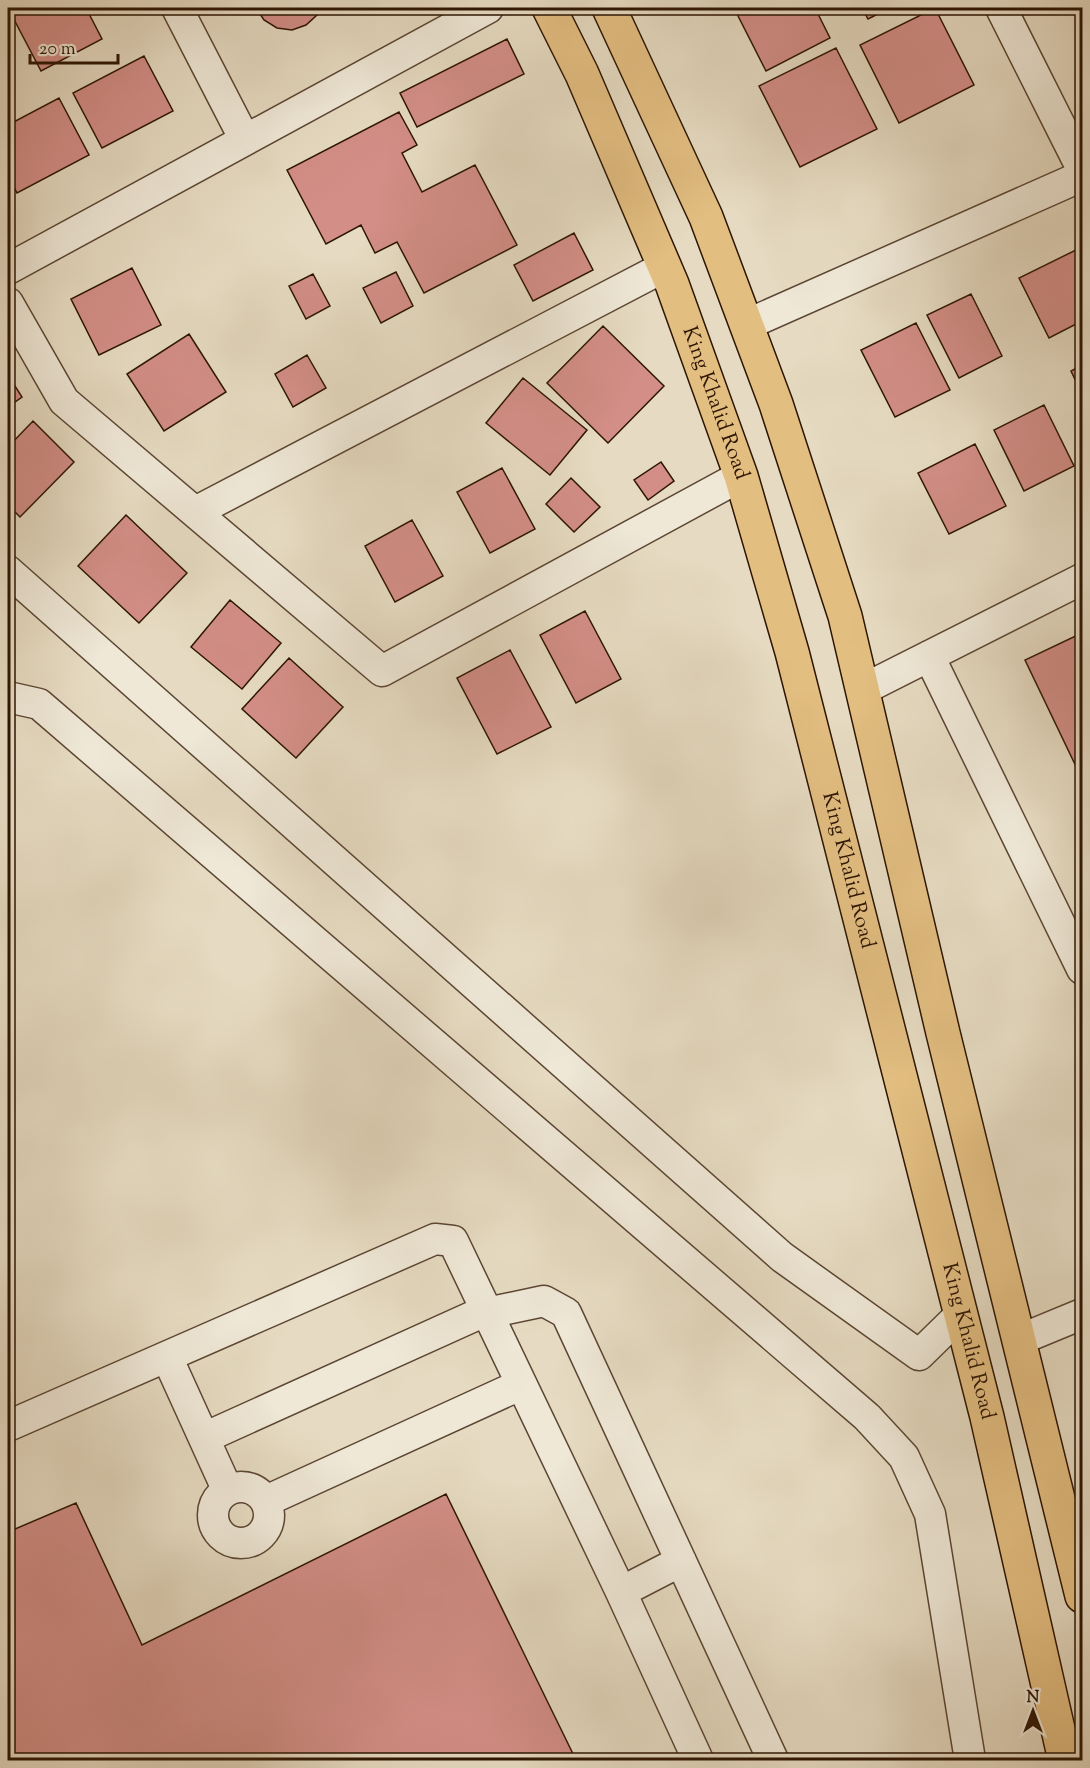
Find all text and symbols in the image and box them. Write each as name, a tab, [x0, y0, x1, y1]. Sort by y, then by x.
scale bar	[30, 27, 118, 65]
text: 20 m	[39, 37, 76, 63]
street label: King Khalid Road	[674, 323, 756, 484]
street label: King Khalid Road	[813, 789, 882, 952]
street label: King Khalid Road	[933, 1260, 1002, 1423]
north arrow	[1003, 1681, 1063, 1741]
text: N	[1027, 1687, 1040, 1710]

